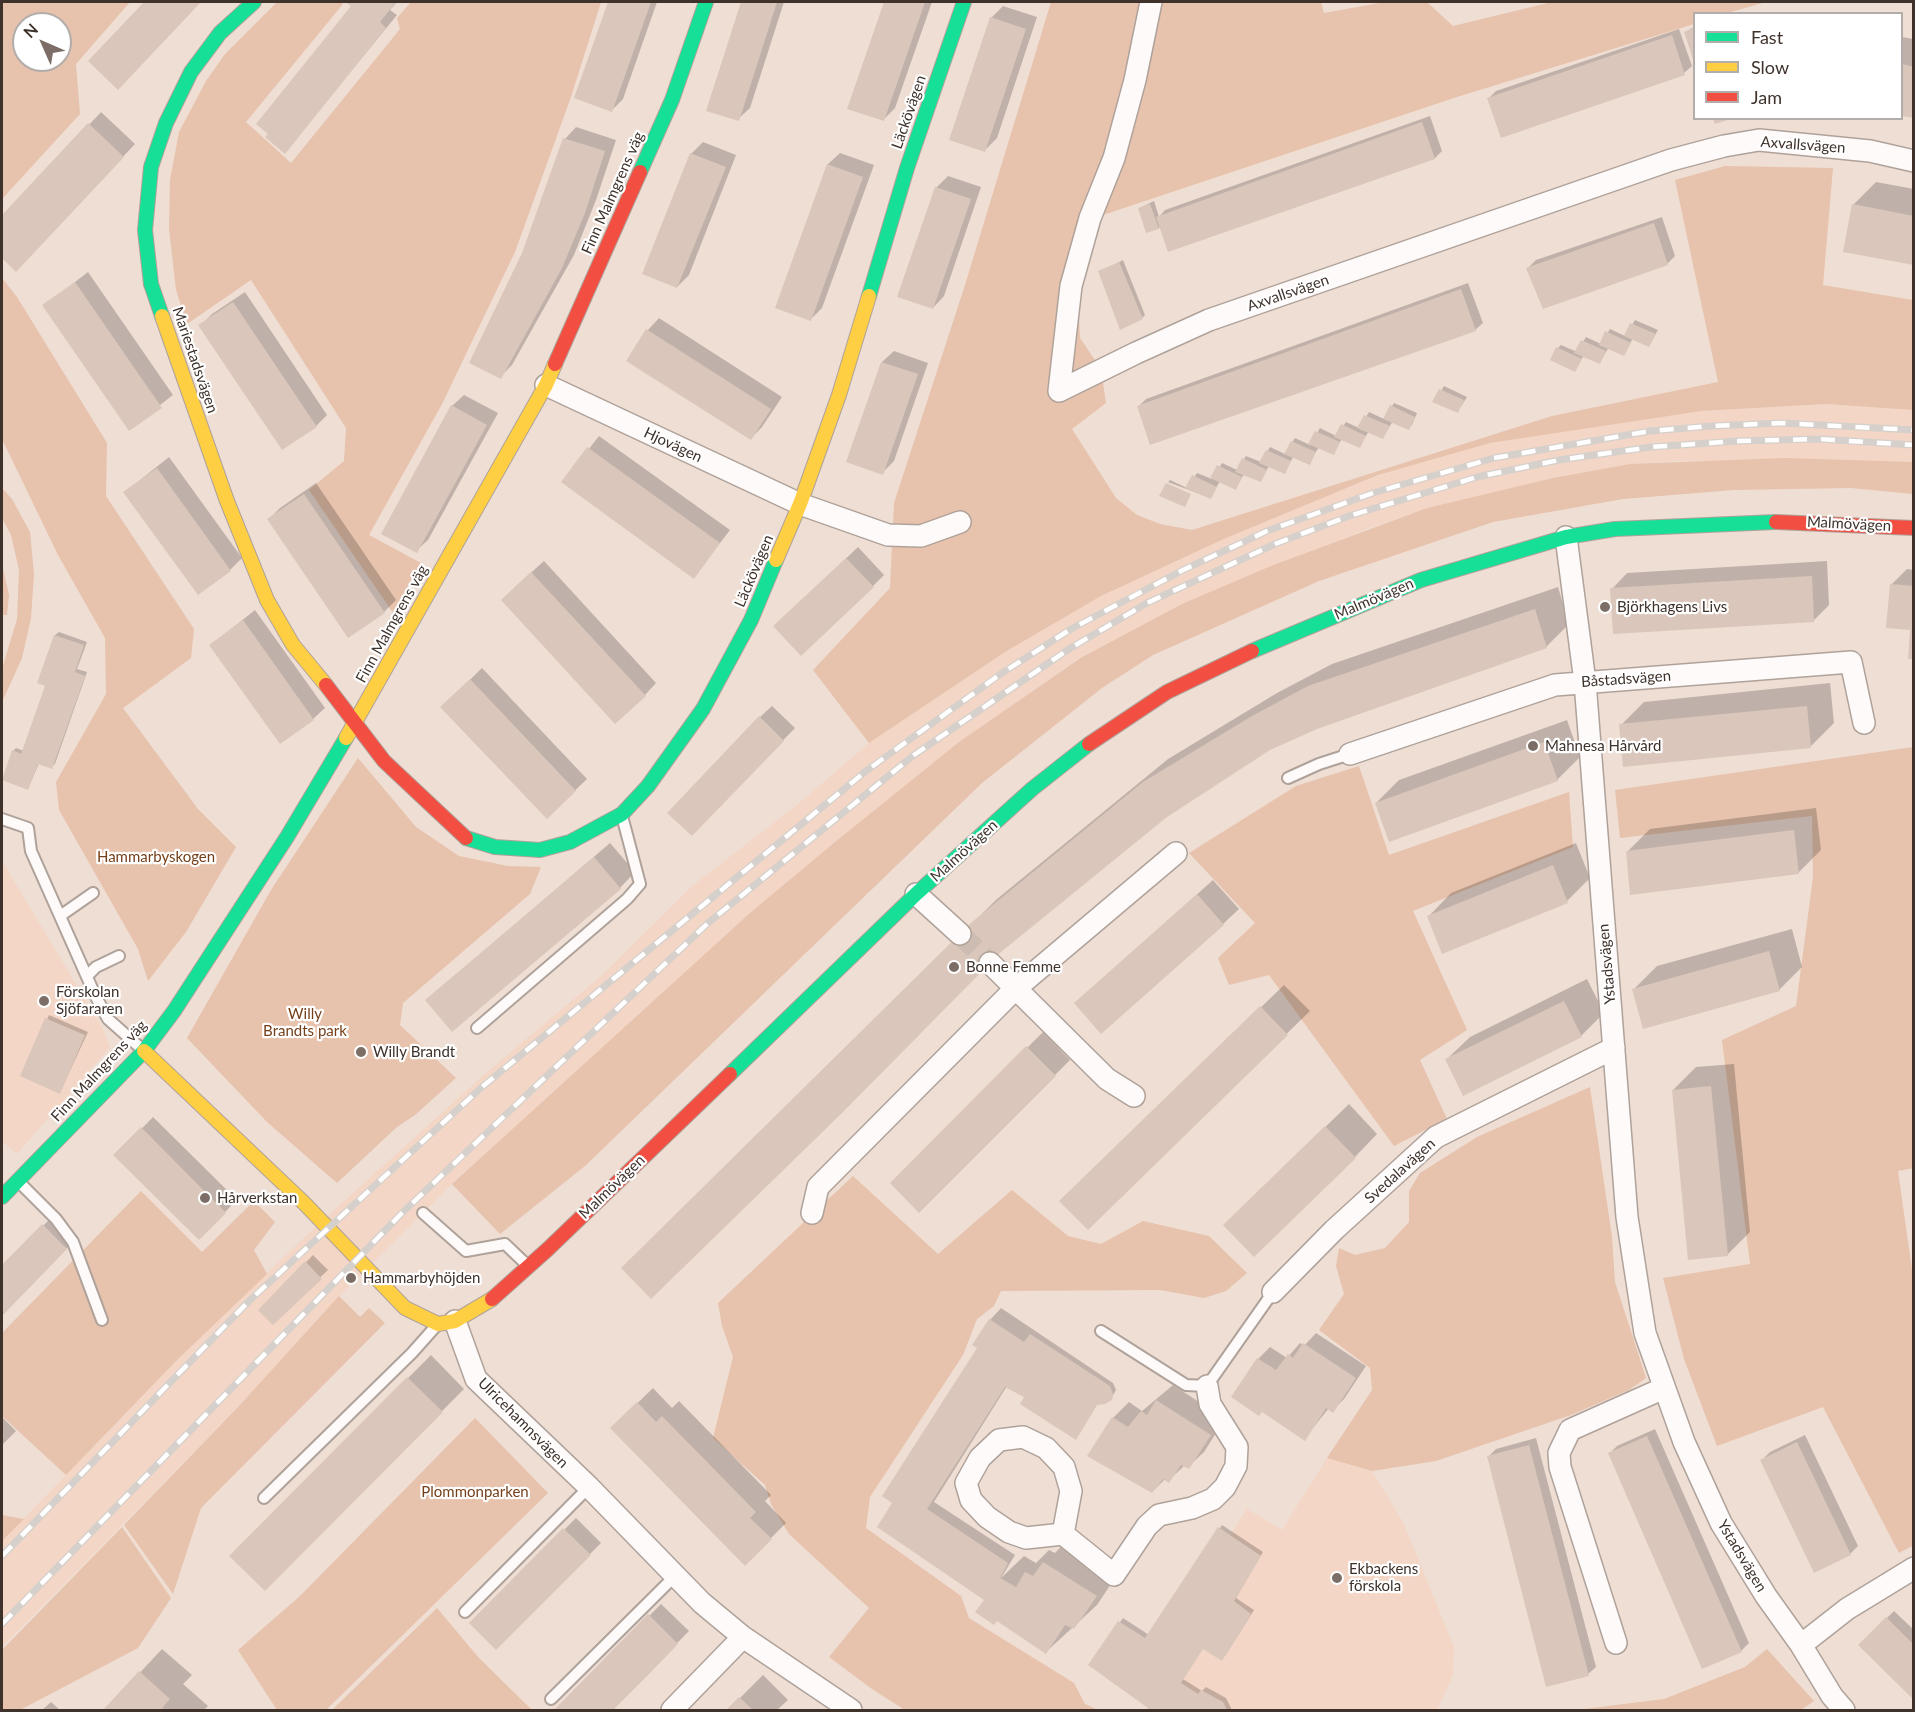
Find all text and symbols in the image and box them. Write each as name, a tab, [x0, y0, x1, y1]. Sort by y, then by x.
north arrow	[12, 12, 72, 72]
legend	[1693, 12, 1903, 120]
text: N	[19, 19, 41, 41]
text: Fast	[1751, 26, 1783, 48]
text: Slow	[1751, 56, 1789, 78]
street label: Läckövägen	[888, 73, 930, 151]
text: Jam	[1751, 86, 1782, 108]
street label: Finn Malmgrens väg	[578, 129, 648, 257]
street label: Axvallsvägen	[1760, 133, 1846, 157]
street label: Axvallsvägen	[1245, 271, 1331, 315]
street label: Mariestadsvägen	[168, 304, 222, 416]
street label: Hjovägen	[641, 424, 705, 466]
street label: Malmövägen	[1806, 513, 1892, 535]
street label: Läckövägen	[731, 532, 777, 610]
street label: Finn Malmgrens väg	[352, 562, 432, 686]
street label: Malmövägen	[1332, 574, 1416, 624]
place label: Björkhagens Livs	[1617, 598, 1727, 616]
marker: Björkhagens Livs	[1598, 600, 1612, 614]
street label: Båstadsvägen	[1580, 667, 1672, 691]
place label: Mahnesa Hårvård	[1545, 737, 1661, 755]
marker: Mahnesa Hårvård	[1526, 739, 1540, 753]
street label: Malmövägen	[927, 816, 1001, 886]
park label: Hammarbyskogen	[97, 848, 215, 866]
street label: Ystadsvägen	[1595, 923, 1619, 1005]
place label: Bonne Femme	[966, 958, 1061, 976]
marker: Bonne Femme	[947, 960, 961, 974]
place label: Förskolan Sjöfararen	[56, 983, 123, 1018]
marker: Förskolan Sjöfararen	[37, 994, 51, 1008]
park label: Willy Brandts park	[263, 1005, 347, 1040]
street label: Finn Malmgrens väg	[47, 1017, 151, 1125]
place label: Willy Brandt	[373, 1043, 455, 1061]
marker: Willy Brandt	[354, 1045, 368, 1059]
street label: Svedalavägen	[1361, 1135, 1439, 1207]
street label: Malmövägen	[575, 1151, 649, 1223]
place label: Hårverkstan	[217, 1189, 297, 1207]
marker: Hårverkstan	[198, 1191, 212, 1205]
place label: Hammarbyhöjden	[363, 1269, 480, 1287]
marker: Hammarbyhöjden	[344, 1271, 358, 1285]
street label: Ulricehamnsvägen	[474, 1374, 572, 1472]
park label: Plommonparken	[421, 1483, 529, 1501]
street label: Ystadsvägen	[1713, 1517, 1771, 1595]
place label: Ekbackens förskola	[1349, 1560, 1418, 1595]
marker: Ekbackens förskola	[1330, 1571, 1344, 1585]

